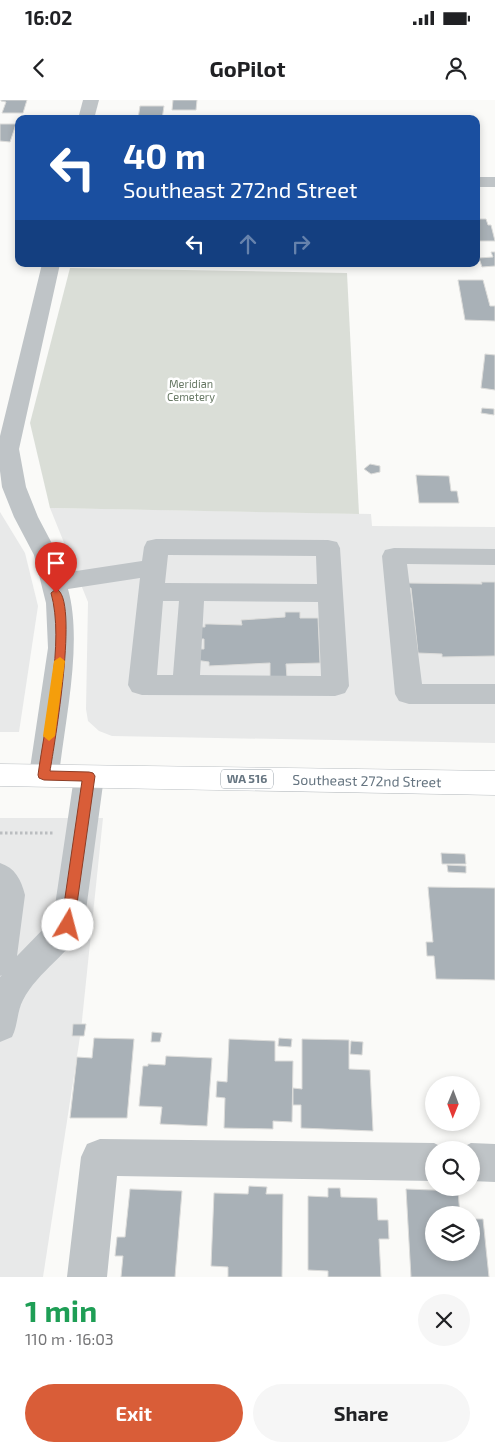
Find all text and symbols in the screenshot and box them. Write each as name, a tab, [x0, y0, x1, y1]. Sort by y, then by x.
text: 16:02	[25, 6, 72, 29]
icon: back	[25, 54, 53, 82]
icon: person	[442, 54, 470, 82]
text: GoPilot	[209, 55, 286, 81]
text: 40 m	[123, 134, 206, 176]
icon: left	[40, 135, 105, 200]
text: Southeast 272nd Street	[123, 176, 357, 202]
icon: left	[181, 230, 209, 258]
icon: ahead	[234, 230, 262, 258]
icon: right	[287, 230, 315, 258]
park label: Meridian Cemetery	[167, 377, 215, 403]
pin	[35, 542, 77, 593]
icon: arrive	[42, 549, 70, 577]
road number: WA 516	[221, 770, 273, 789]
street label: Southeast 272nd Street	[292, 771, 442, 790]
position arrow	[41, 898, 93, 950]
north arrow	[425, 1076, 480, 1131]
map controls	[425, 1076, 480, 1261]
button: search	[425, 1141, 480, 1196]
button: layers	[425, 1206, 480, 1261]
text: 1 min	[25, 1292, 97, 1328]
button: close	[418, 1294, 470, 1346]
text: 110 m · 16:03	[25, 1329, 114, 1348]
button: Exit	[25, 1384, 243, 1442]
button: Share	[253, 1384, 470, 1442]

